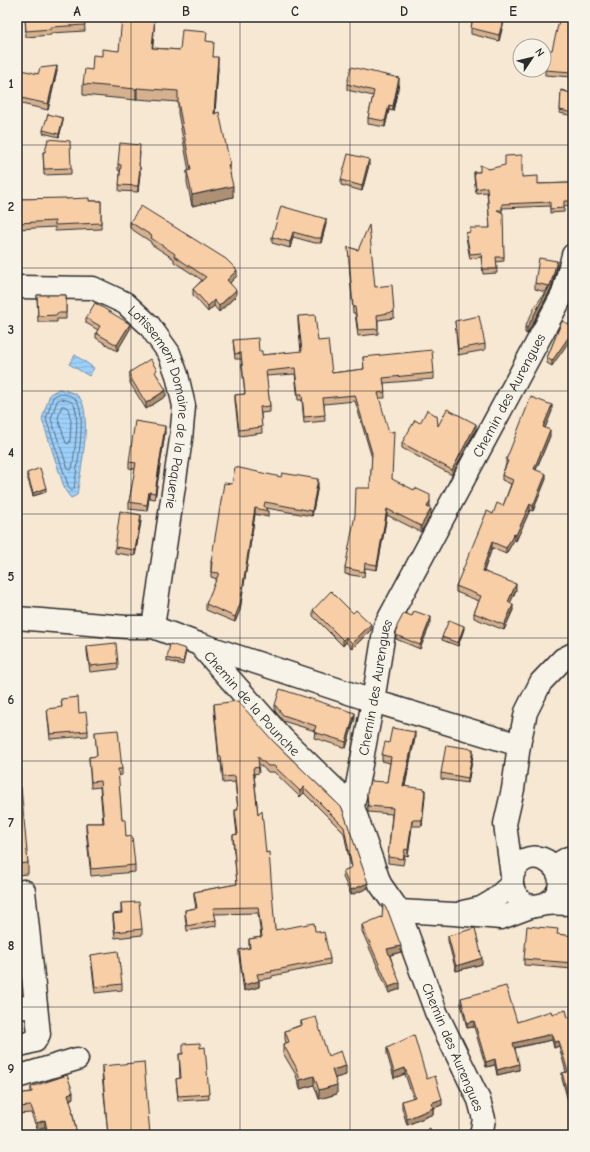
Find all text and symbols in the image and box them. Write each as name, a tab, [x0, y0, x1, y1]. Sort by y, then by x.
text: A	[73, 4, 81, 19]
text: B	[182, 4, 190, 19]
text: C	[291, 4, 299, 19]
text: D	[400, 4, 408, 19]
text: E	[509, 4, 517, 19]
north arrow	[512, 38, 552, 78]
text: N	[532, 46, 547, 59]
text: 1	[8, 76, 14, 91]
text: 2	[8, 199, 14, 214]
street label: Lotissement Domaine de la Paquerie	[124, 302, 192, 510]
text: 3	[8, 322, 14, 337]
street label: Chemin des Aurengues	[469, 330, 549, 460]
text: 4	[8, 445, 14, 460]
text: 5	[8, 569, 15, 584]
street label: Chemin des Aurengues	[355, 616, 396, 757]
street label: Chemin de la Pounche	[200, 648, 303, 760]
text: 6	[8, 692, 15, 707]
text: 7	[8, 815, 14, 830]
text: 8	[8, 938, 14, 953]
street label: Chemin des Aurengues	[418, 980, 487, 1114]
text: 9	[8, 1061, 15, 1076]

